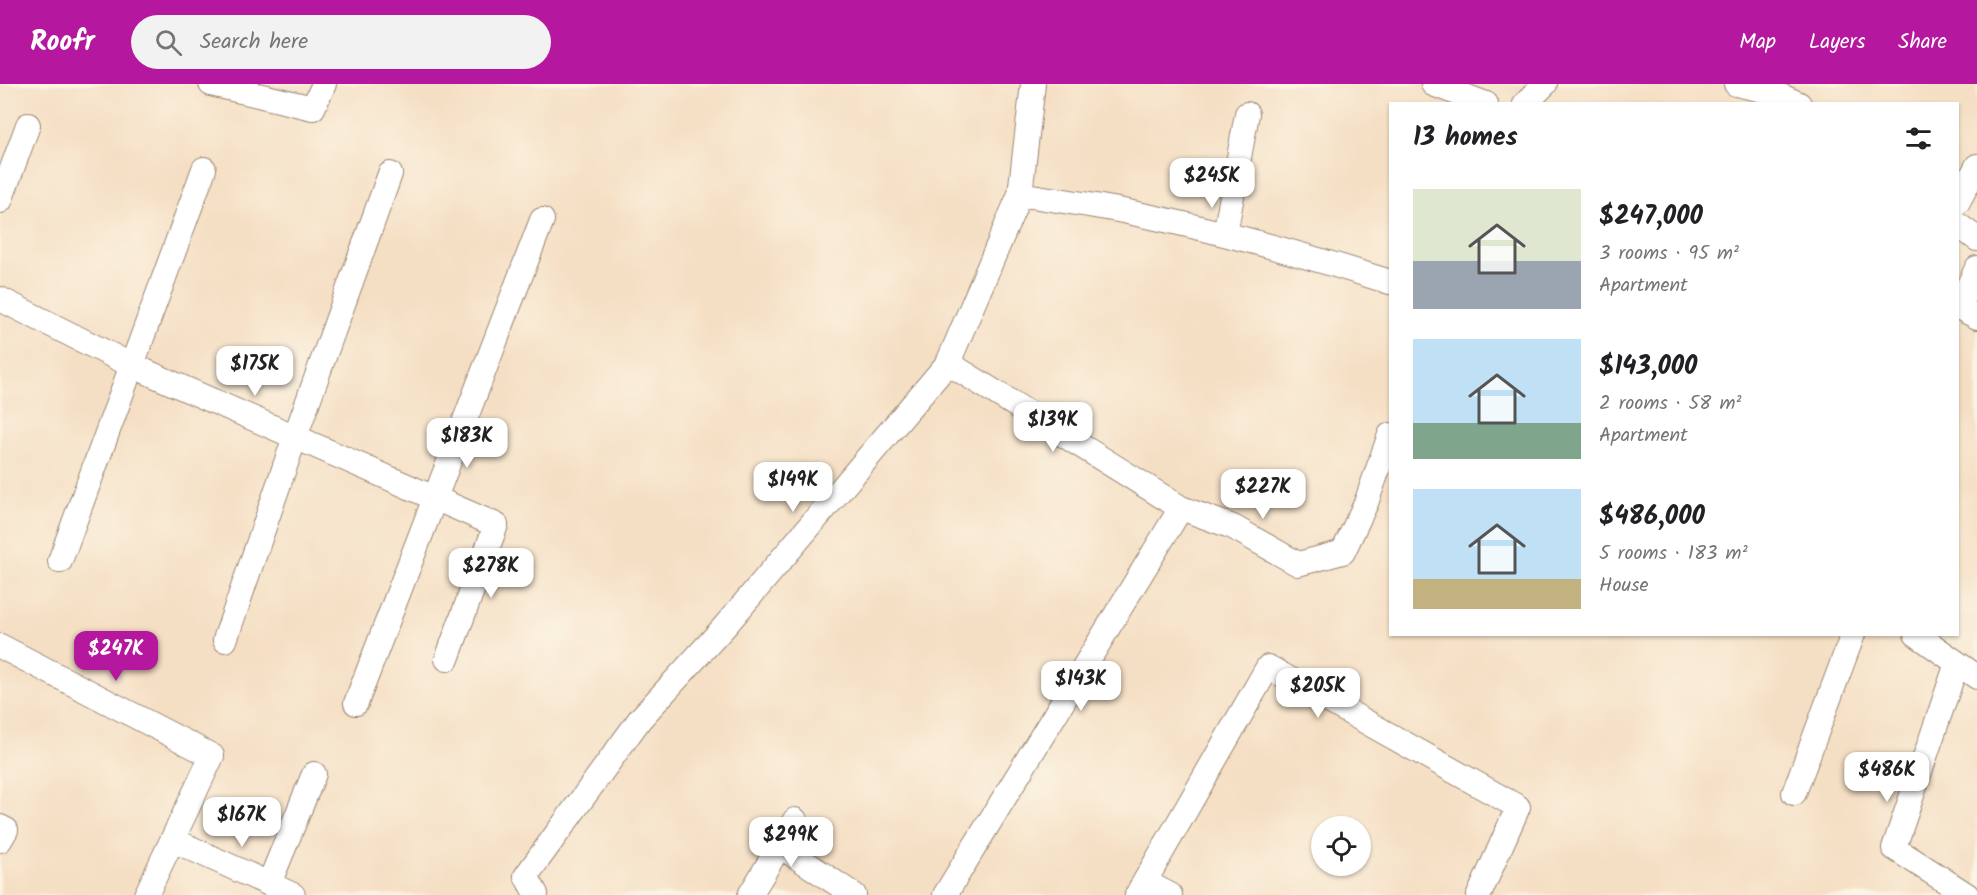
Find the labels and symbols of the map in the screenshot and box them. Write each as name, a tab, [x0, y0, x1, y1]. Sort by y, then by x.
pin: $245K	[1170, 158, 1254, 209]
pin: $175K	[213, 346, 297, 397]
pin: $139K	[1011, 402, 1095, 453]
pin: $183K	[425, 418, 509, 469]
pin: $149K	[751, 462, 835, 513]
pin: $227K	[1221, 469, 1305, 520]
pin: $278K	[449, 548, 533, 599]
pin: $247K	[74, 631, 158, 682]
pin: $143K	[1039, 661, 1123, 712]
pin: $205K	[1276, 668, 1360, 719]
pin: $486K	[1845, 752, 1929, 803]
pin: $167K	[200, 797, 284, 848]
pin: $299K	[749, 817, 833, 868]

